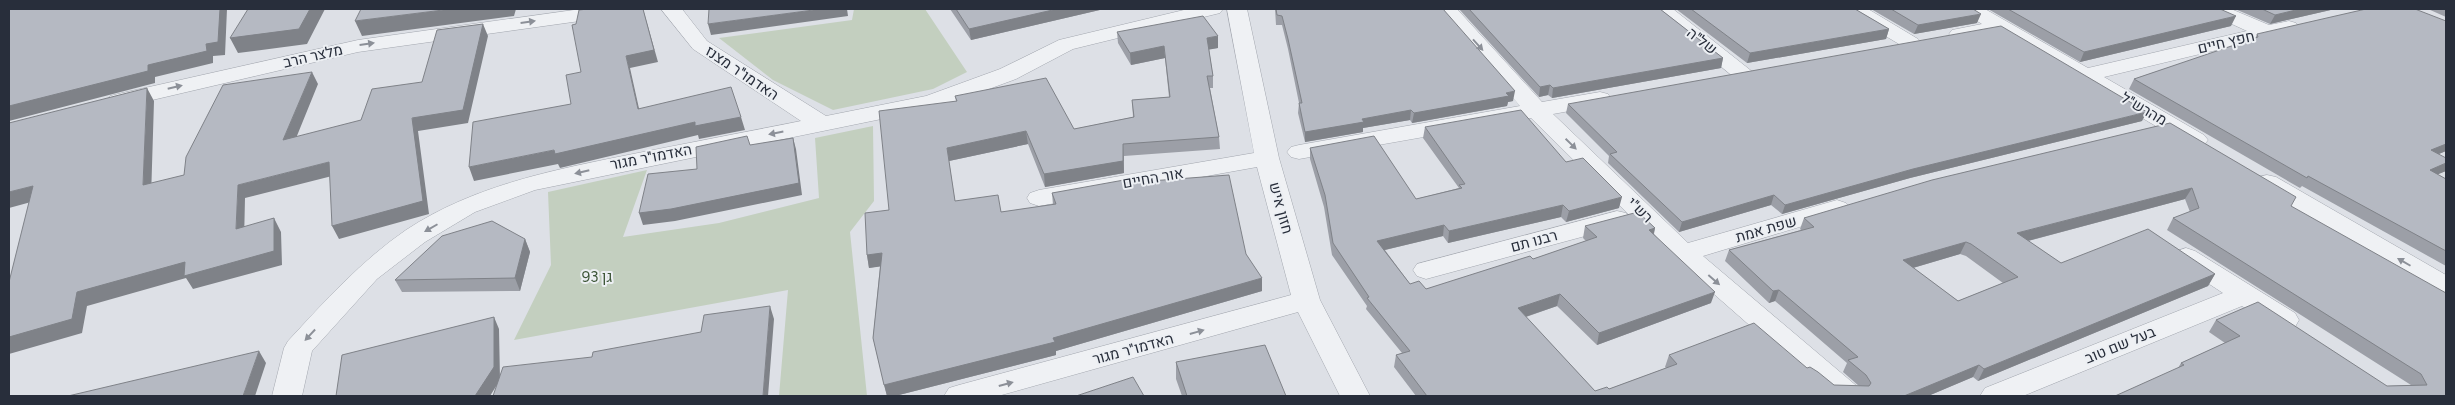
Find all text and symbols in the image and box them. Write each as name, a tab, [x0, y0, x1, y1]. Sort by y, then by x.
one-way arrow	[521, 18, 537, 26]
street label: של"ה	[1683, 24, 1721, 58]
street label: חפץ חיים	[2196, 27, 2256, 57]
one-way arrow	[1472, 39, 1484, 51]
street label: מלצר הרב	[281, 40, 345, 72]
one-way arrow	[360, 40, 376, 48]
street label: האדמו"ר מצנז	[702, 42, 782, 104]
one-way arrow	[167, 83, 182, 91]
street label: מהרש"ל	[2118, 89, 2170, 129]
one-way arrow	[768, 130, 784, 138]
one-way arrow	[1565, 138, 1577, 150]
street label: האדמו"ר מגור	[608, 140, 694, 174]
street label: אור החיים	[1121, 164, 1185, 192]
one-way arrow	[575, 168, 590, 176]
street label: חזון איש	[1265, 180, 1297, 236]
street label: רש"י	[1623, 194, 1657, 226]
street label: שפת אמת	[1733, 212, 1799, 246]
one-way arrow	[424, 223, 437, 232]
street label: רבנו תם	[1509, 226, 1559, 256]
one-way arrow	[2397, 258, 2412, 266]
park label: גן 93	[582, 268, 612, 286]
one-way arrow	[1708, 274, 1720, 286]
street label: בעל שם טוב	[2082, 323, 2158, 367]
one-way arrow	[1189, 327, 1204, 335]
one-way arrow	[304, 328, 316, 340]
street label: האדמו"ר מגור	[1091, 330, 1175, 368]
one-way arrow	[999, 379, 1014, 387]

